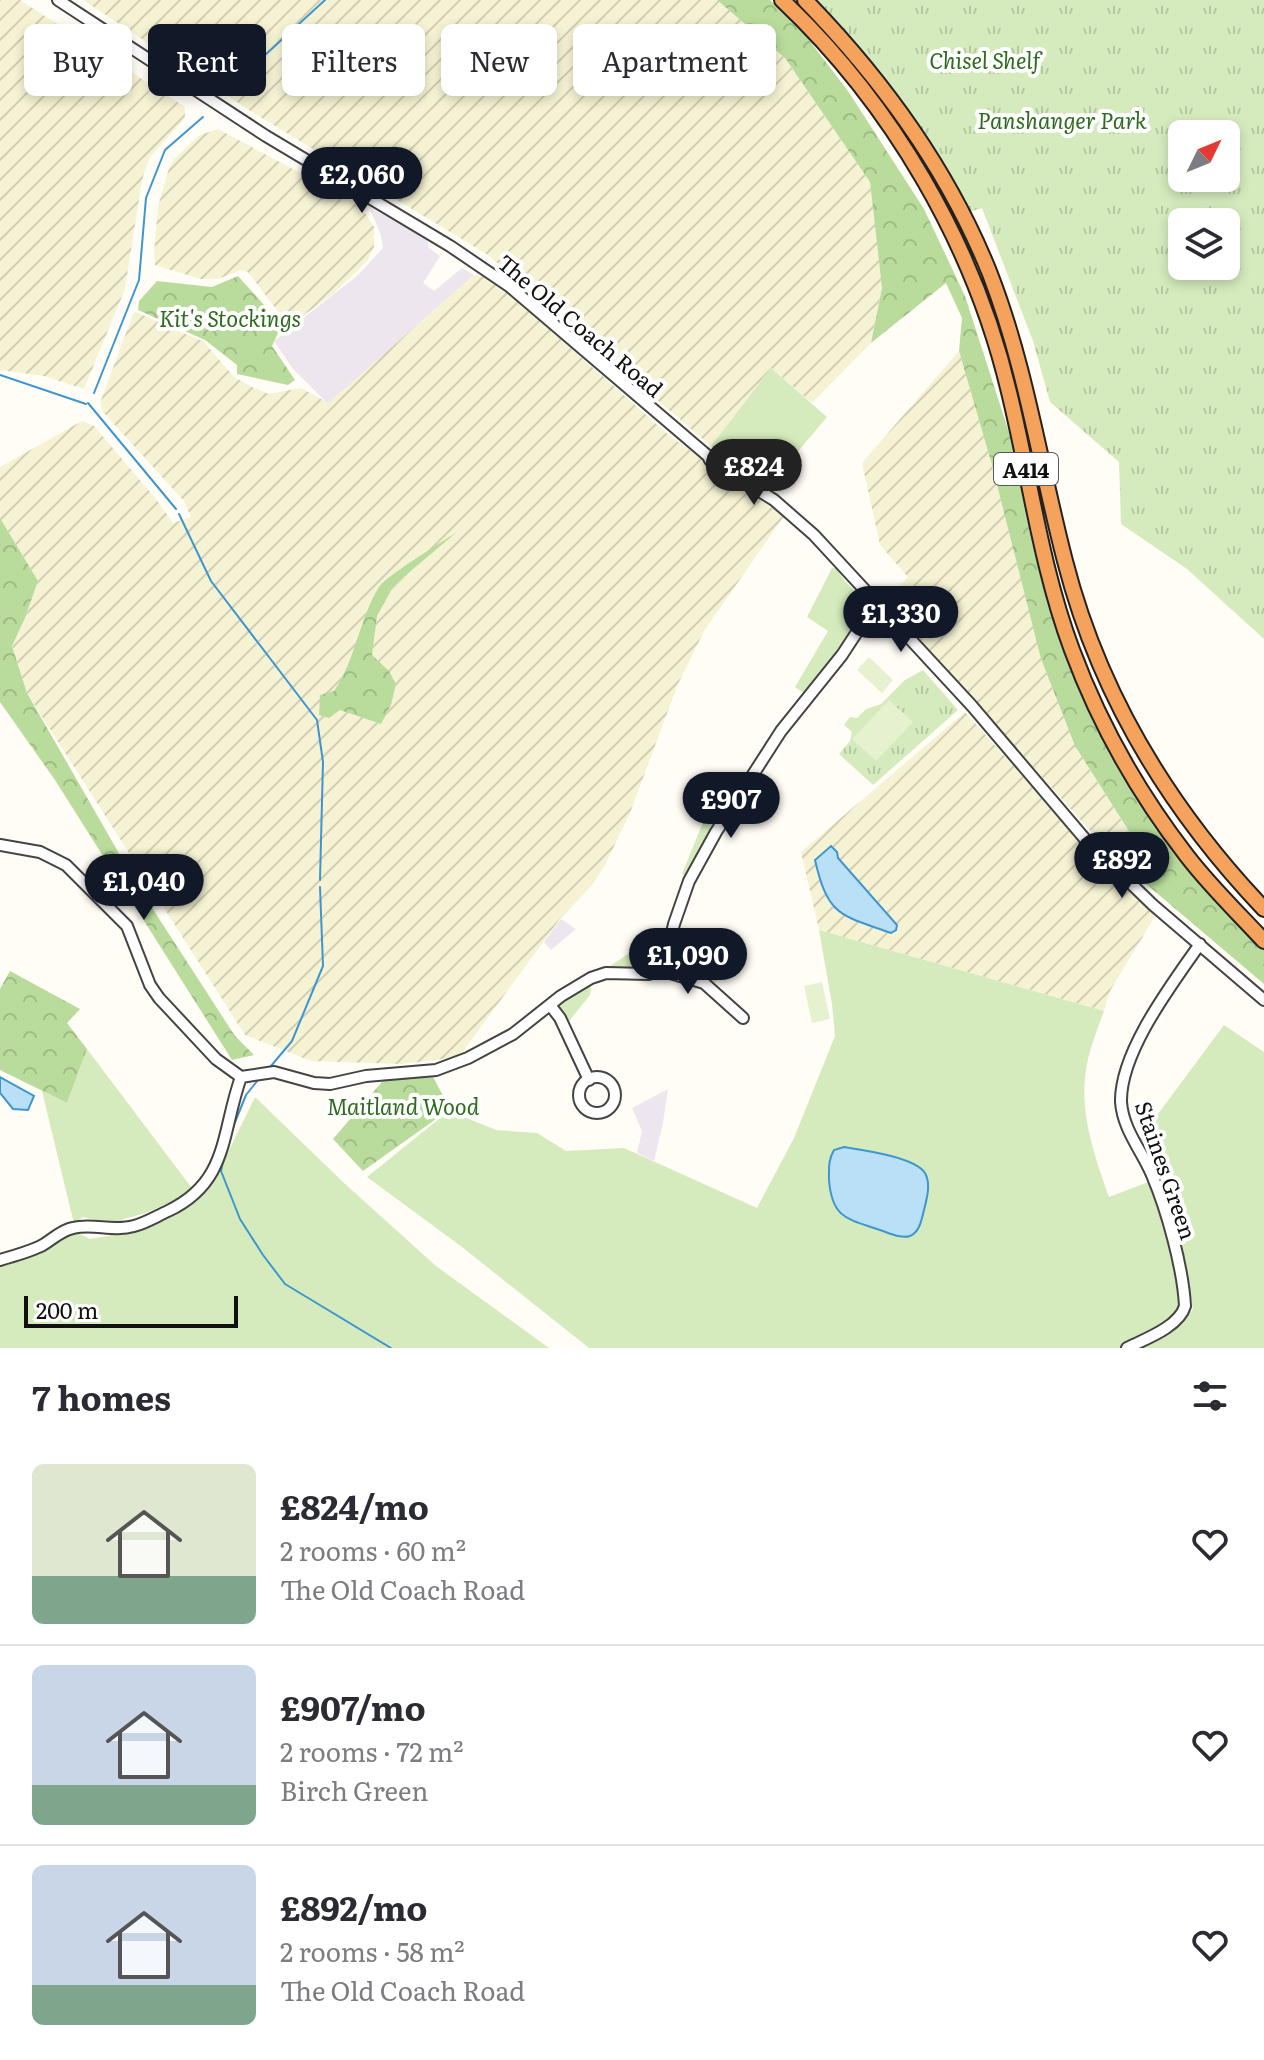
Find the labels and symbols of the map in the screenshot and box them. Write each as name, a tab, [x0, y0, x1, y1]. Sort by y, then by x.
park label: Chisel Shelf	[929, 43, 1043, 76]
park label: Panshanger Park	[977, 103, 1147, 136]
north arrow	[1168, 120, 1240, 192]
pin: £2,060	[297, 147, 427, 215]
street label: The Old Coach Road	[491, 246, 671, 404]
park label: Kit's Stockings	[159, 301, 301, 334]
pin: £824	[707, 439, 801, 507]
road number: A414	[994, 453, 1058, 485]
pin: £1,330	[836, 586, 966, 654]
pin: £907	[684, 772, 778, 840]
pin: £892	[1075, 832, 1169, 900]
pin: £1,040	[79, 854, 209, 922]
pin: £1,090	[623, 928, 753, 996]
park label: Maitland Wood	[327, 1089, 480, 1122]
street label: Staines Green	[1128, 1096, 1206, 1244]
scale bar	[24, 1292, 238, 1328]

